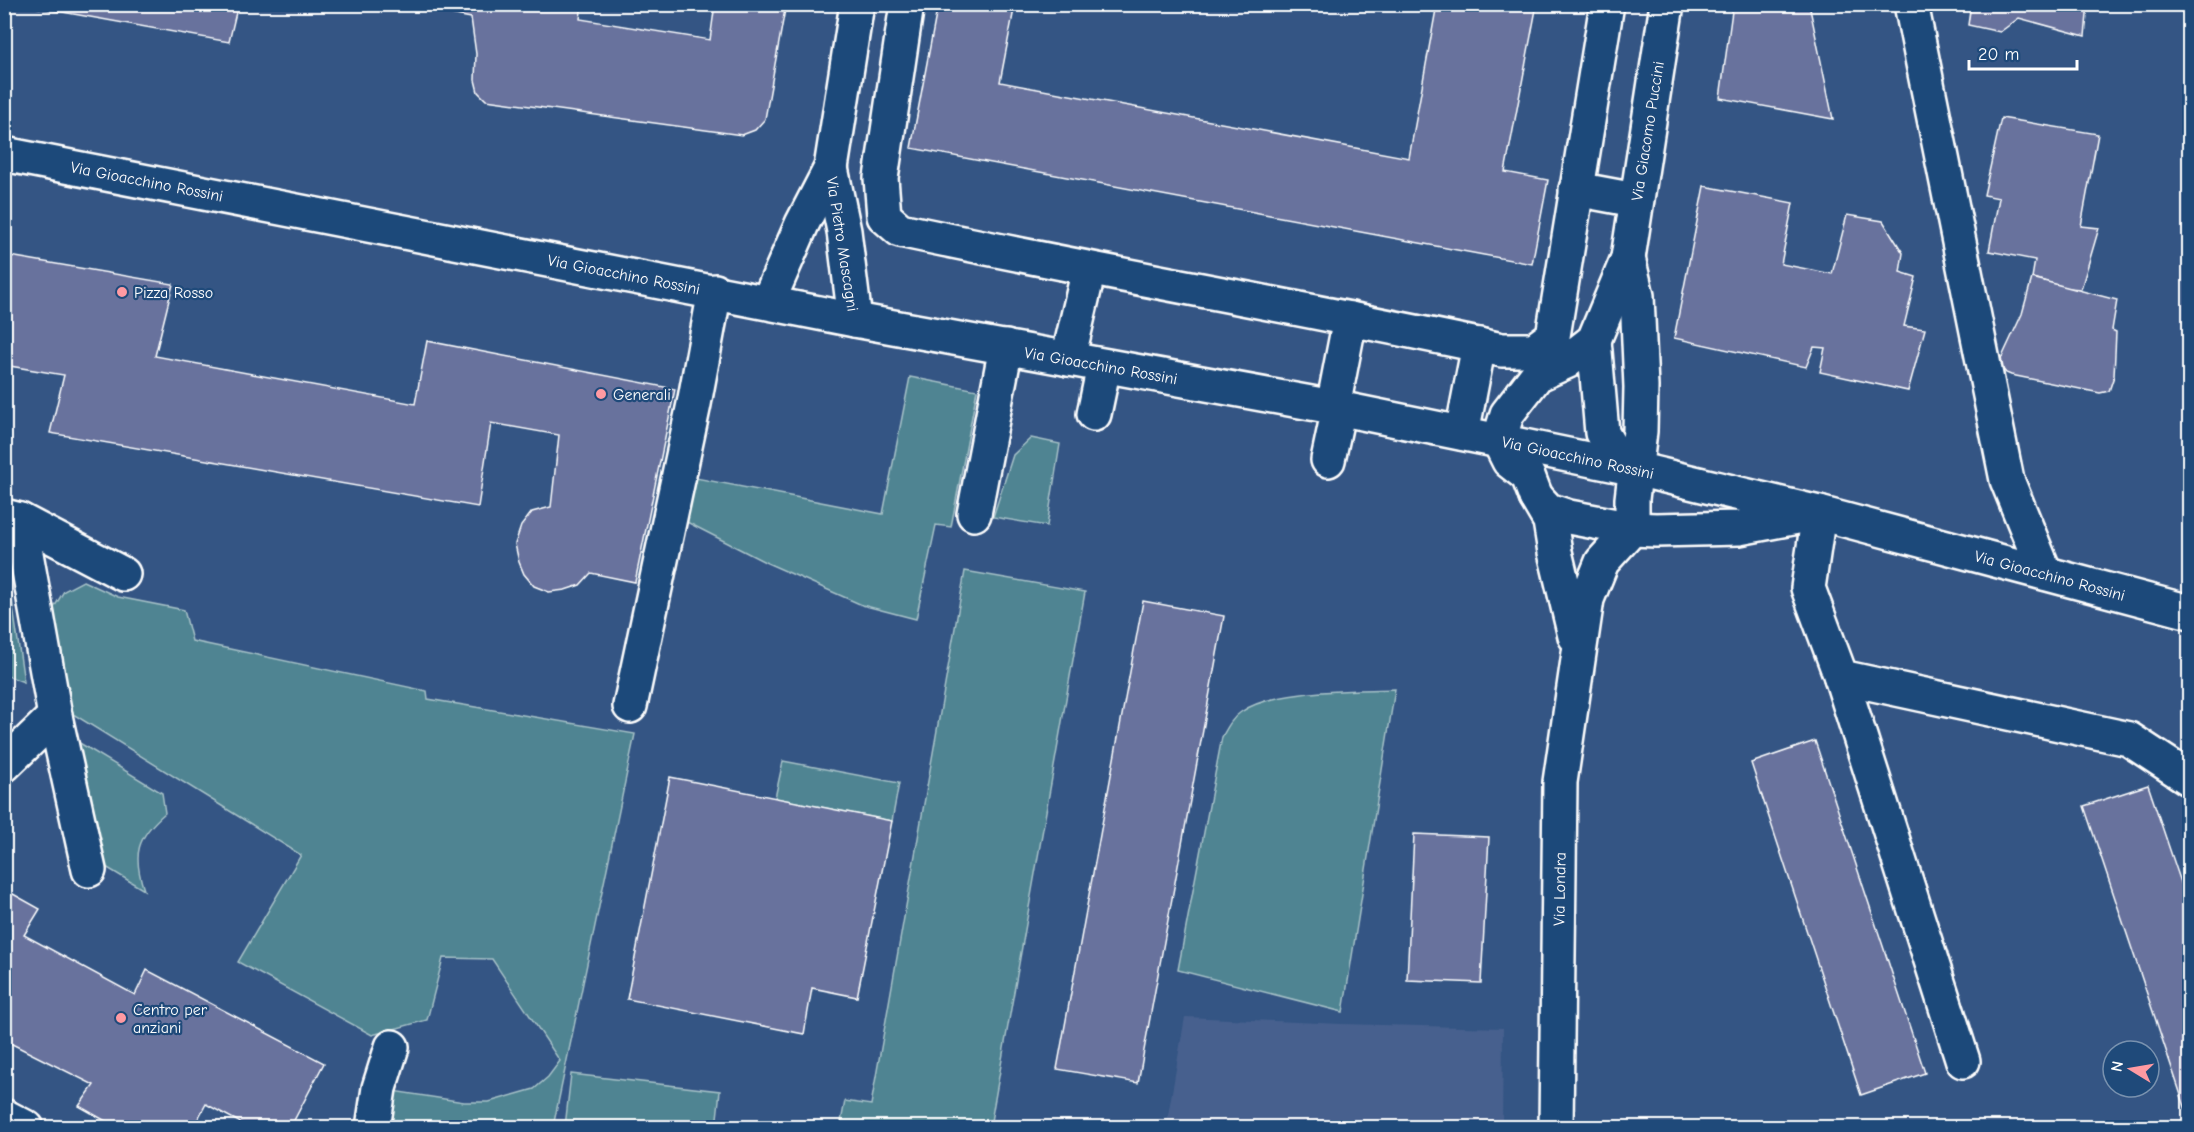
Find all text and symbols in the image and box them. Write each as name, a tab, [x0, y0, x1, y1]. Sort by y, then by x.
scale bar	[1969, 33, 2077, 71]
text: 20 m	[1978, 44, 2019, 65]
street label: Via Giacomo Puccini	[1628, 60, 1668, 202]
street label: Via Gioacchino Rossini	[69, 158, 225, 206]
street label: Via Pietro Mascagni	[822, 176, 862, 313]
street label: Via Gioacchino Rossini	[546, 251, 702, 299]
place label: Pizza Rosso	[134, 284, 213, 302]
marker: Pizza Rosso	[115, 285, 129, 299]
street label: Via Gioacchino Rossini	[1023, 344, 1179, 388]
place label: Generali	[613, 386, 671, 404]
marker: Generali	[594, 387, 608, 401]
street label: Via Gioacchino Rossini	[1500, 433, 1655, 483]
street label: Via Gioacchino Rossini	[1973, 547, 2127, 605]
street label: Via Londra	[1550, 852, 1570, 926]
place label: Centro per anziani	[133, 1001, 208, 1037]
marker: Centro per anziani	[114, 1011, 128, 1025]
north arrow	[2101, 1039, 2161, 1099]
text: N	[2107, 1059, 2127, 1073]

